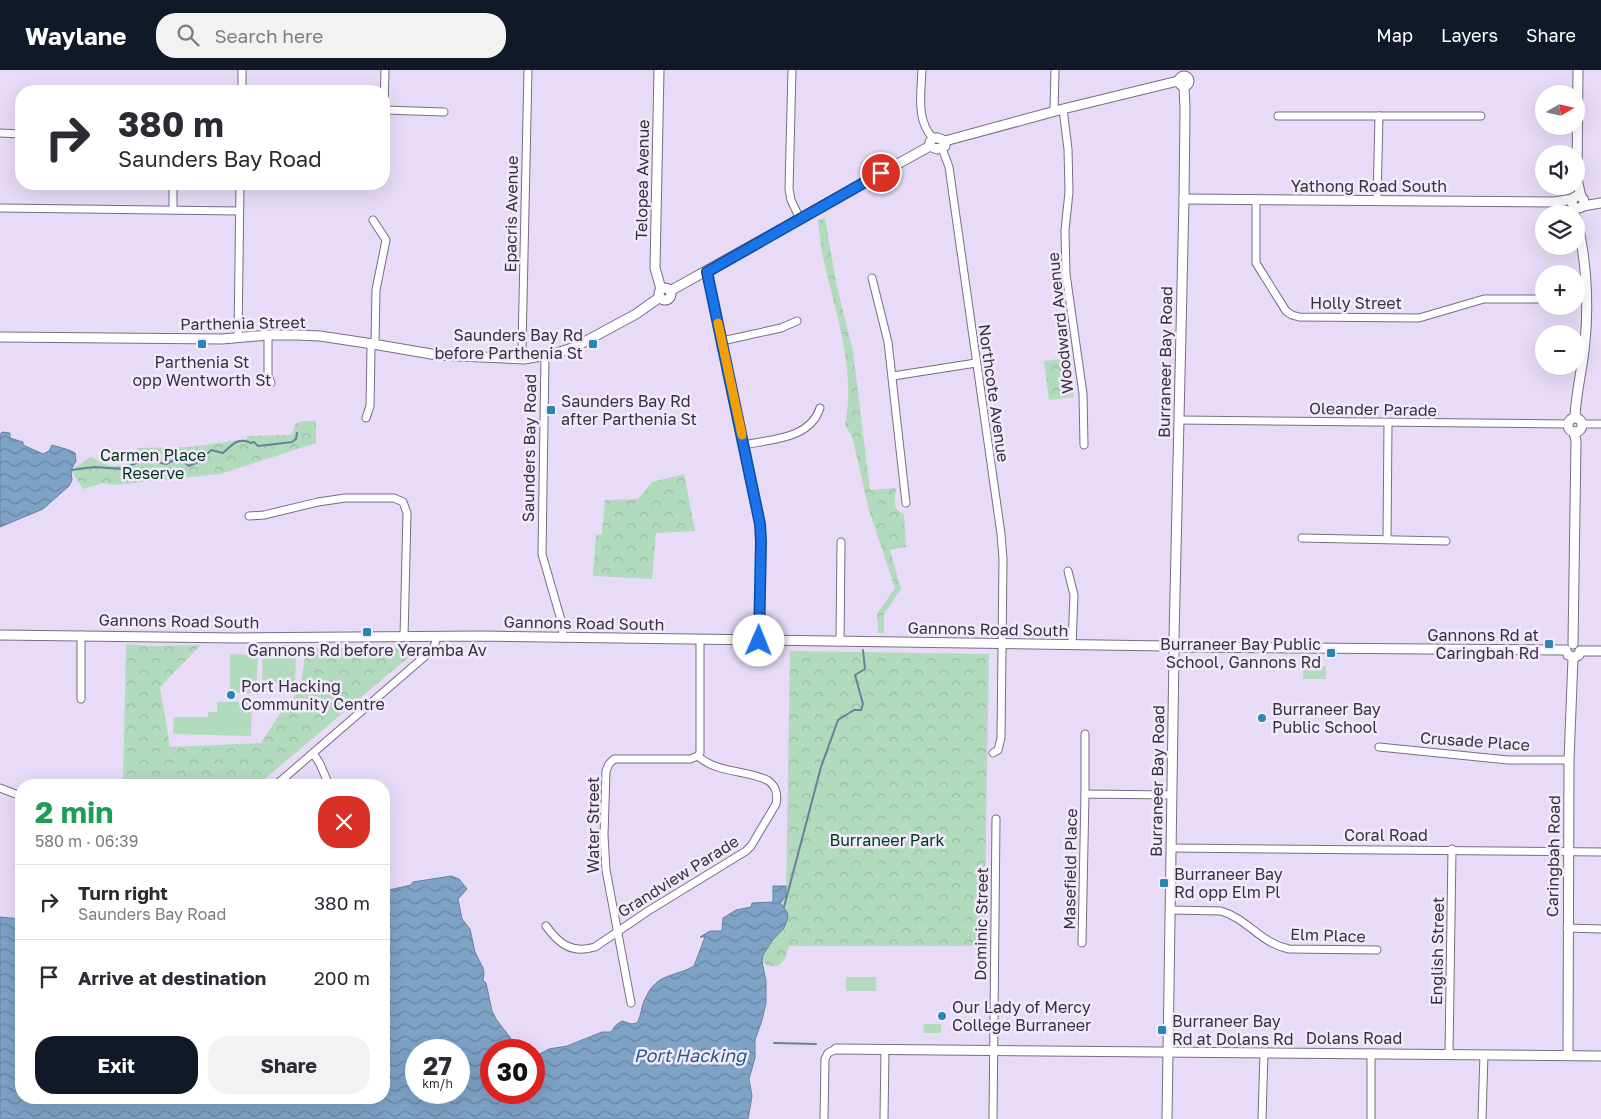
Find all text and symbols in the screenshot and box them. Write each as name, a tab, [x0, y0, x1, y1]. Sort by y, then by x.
search box	[156, 13, 506, 58]
text: Waylane	[25, 21, 126, 50]
icon: search	[174, 21, 202, 49]
text: Search here	[214, 24, 323, 47]
text: Map	[1376, 24, 1413, 46]
text: Layers	[1441, 24, 1498, 46]
text: Share	[1526, 24, 1576, 46]
north arrow	[1535, 85, 1585, 135]
map controls	[1535, 85, 1585, 375]
text: 380 m	[118, 103, 224, 145]
icon: right	[35, 105, 100, 170]
street label: Telopea Avenue	[631, 119, 653, 241]
text: Saunders Bay Road	[118, 145, 322, 172]
button: sound	[1535, 145, 1585, 195]
pin	[860, 152, 902, 194]
street label: Epacris Avenue	[500, 155, 522, 273]
icon: arrive	[867, 159, 895, 187]
street label: Yathong Road South	[1291, 176, 1447, 196]
button: layers	[1535, 205, 1585, 255]
street label: Woodward Avenue	[1043, 251, 1077, 395]
button: +	[1535, 265, 1585, 315]
street label: Burraneer Bay Road	[1154, 286, 1176, 438]
street label: Holly Street	[1310, 293, 1402, 313]
street label: Parthenia Street	[180, 312, 306, 334]
street label: Northcote Avenue	[974, 323, 1014, 463]
place label: Saunders Bay Rd before Parthenia St	[434, 325, 583, 363]
button: −	[1535, 325, 1585, 375]
marker: Parthenia St opp Wentworth St	[196, 338, 208, 350]
marker: Saunders Bay Rd before Parthenia St	[587, 338, 599, 350]
place label: Parthenia St opp Wentworth St	[132, 352, 272, 390]
street label: Saunders Bay Road	[518, 374, 540, 522]
place label: Saunders Bay Rd after Parthenia St	[561, 391, 697, 429]
street label: Oleander Parade	[1309, 398, 1437, 420]
marker: Saunders Bay Rd after Parthenia St	[545, 404, 557, 416]
park label: Carmen Place Reserve	[100, 445, 206, 483]
street label: Gannons Road South	[98, 610, 260, 632]
street label: Gannons Road South	[503, 612, 665, 634]
position arrow	[732, 614, 784, 666]
street label: Gannons Road South	[907, 618, 1069, 640]
place label: Gannons Rd at Caringbah Rd	[1427, 625, 1539, 663]
marker: Gannons Rd before Yeramba Av	[361, 626, 373, 638]
place label: Burraneer Bay Public School, Gannons Rd	[1160, 634, 1321, 672]
marker: Gannons Rd at Caringbah Rd	[1543, 638, 1555, 650]
place label: Gannons Rd before Yeramba Av	[247, 640, 487, 660]
marker: Burraneer Bay Public School, Gannons Rd	[1325, 647, 1337, 659]
place label: Port Hacking Community Centre	[241, 676, 385, 714]
marker: Port Hacking Community Centre	[225, 689, 237, 701]
place label: Burraneer Bay Public School	[1272, 699, 1381, 737]
street label: Burraneer Bay Road	[1146, 705, 1168, 857]
marker: Burraneer Bay Public School	[1256, 712, 1268, 724]
street label: Crusade Place	[1419, 727, 1531, 755]
street label: Water Street	[583, 777, 603, 873]
text: 2 min	[35, 794, 113, 830]
street label: Caringbah Road	[1542, 795, 1564, 917]
button: close	[318, 796, 370, 848]
street label: Masefield Place	[1059, 808, 1081, 930]
street label: Coral Road	[1344, 825, 1428, 845]
park label: Burraneer Park	[829, 830, 945, 850]
text: 580 m · 06:39	[35, 831, 138, 851]
street label: Grandview Parade	[614, 831, 742, 921]
place label: Burraneer Bay Rd opp Elm Pl	[1174, 864, 1283, 902]
street label: Dominic Street	[970, 867, 992, 981]
marker: Burraneer Bay Rd opp Elm Pl	[1158, 877, 1170, 889]
text: Turn right	[78, 881, 168, 904]
icon: right	[35, 888, 63, 916]
text: 380 m	[314, 891, 370, 914]
street label: English Street	[1426, 897, 1448, 1005]
text: Saunders Bay Road	[78, 904, 226, 924]
street label: Elm Place	[1290, 924, 1366, 946]
icon: arrive	[35, 963, 63, 991]
text: Arrive at destination	[78, 966, 266, 989]
text: 200 m	[314, 966, 370, 989]
place label: Our Lady of Mercy College Burraneer	[952, 997, 1091, 1035]
marker: Our Lady of Mercy College Burraneer	[936, 1010, 948, 1022]
place label: Burraneer Bay Rd at Dolans Rd	[1172, 1011, 1294, 1049]
marker: Burraneer Bay Rd at Dolans Rd	[1156, 1024, 1168, 1036]
street label: Dolans Road	[1306, 1028, 1402, 1048]
button: Exit	[35, 1036, 198, 1094]
button: Share	[208, 1036, 370, 1094]
speed limit sign: 30	[480, 1039, 545, 1104]
water label: Port Hacking	[634, 1044, 748, 1066]
text: 27	[423, 1050, 452, 1081]
text: km/h	[422, 1076, 453, 1091]

